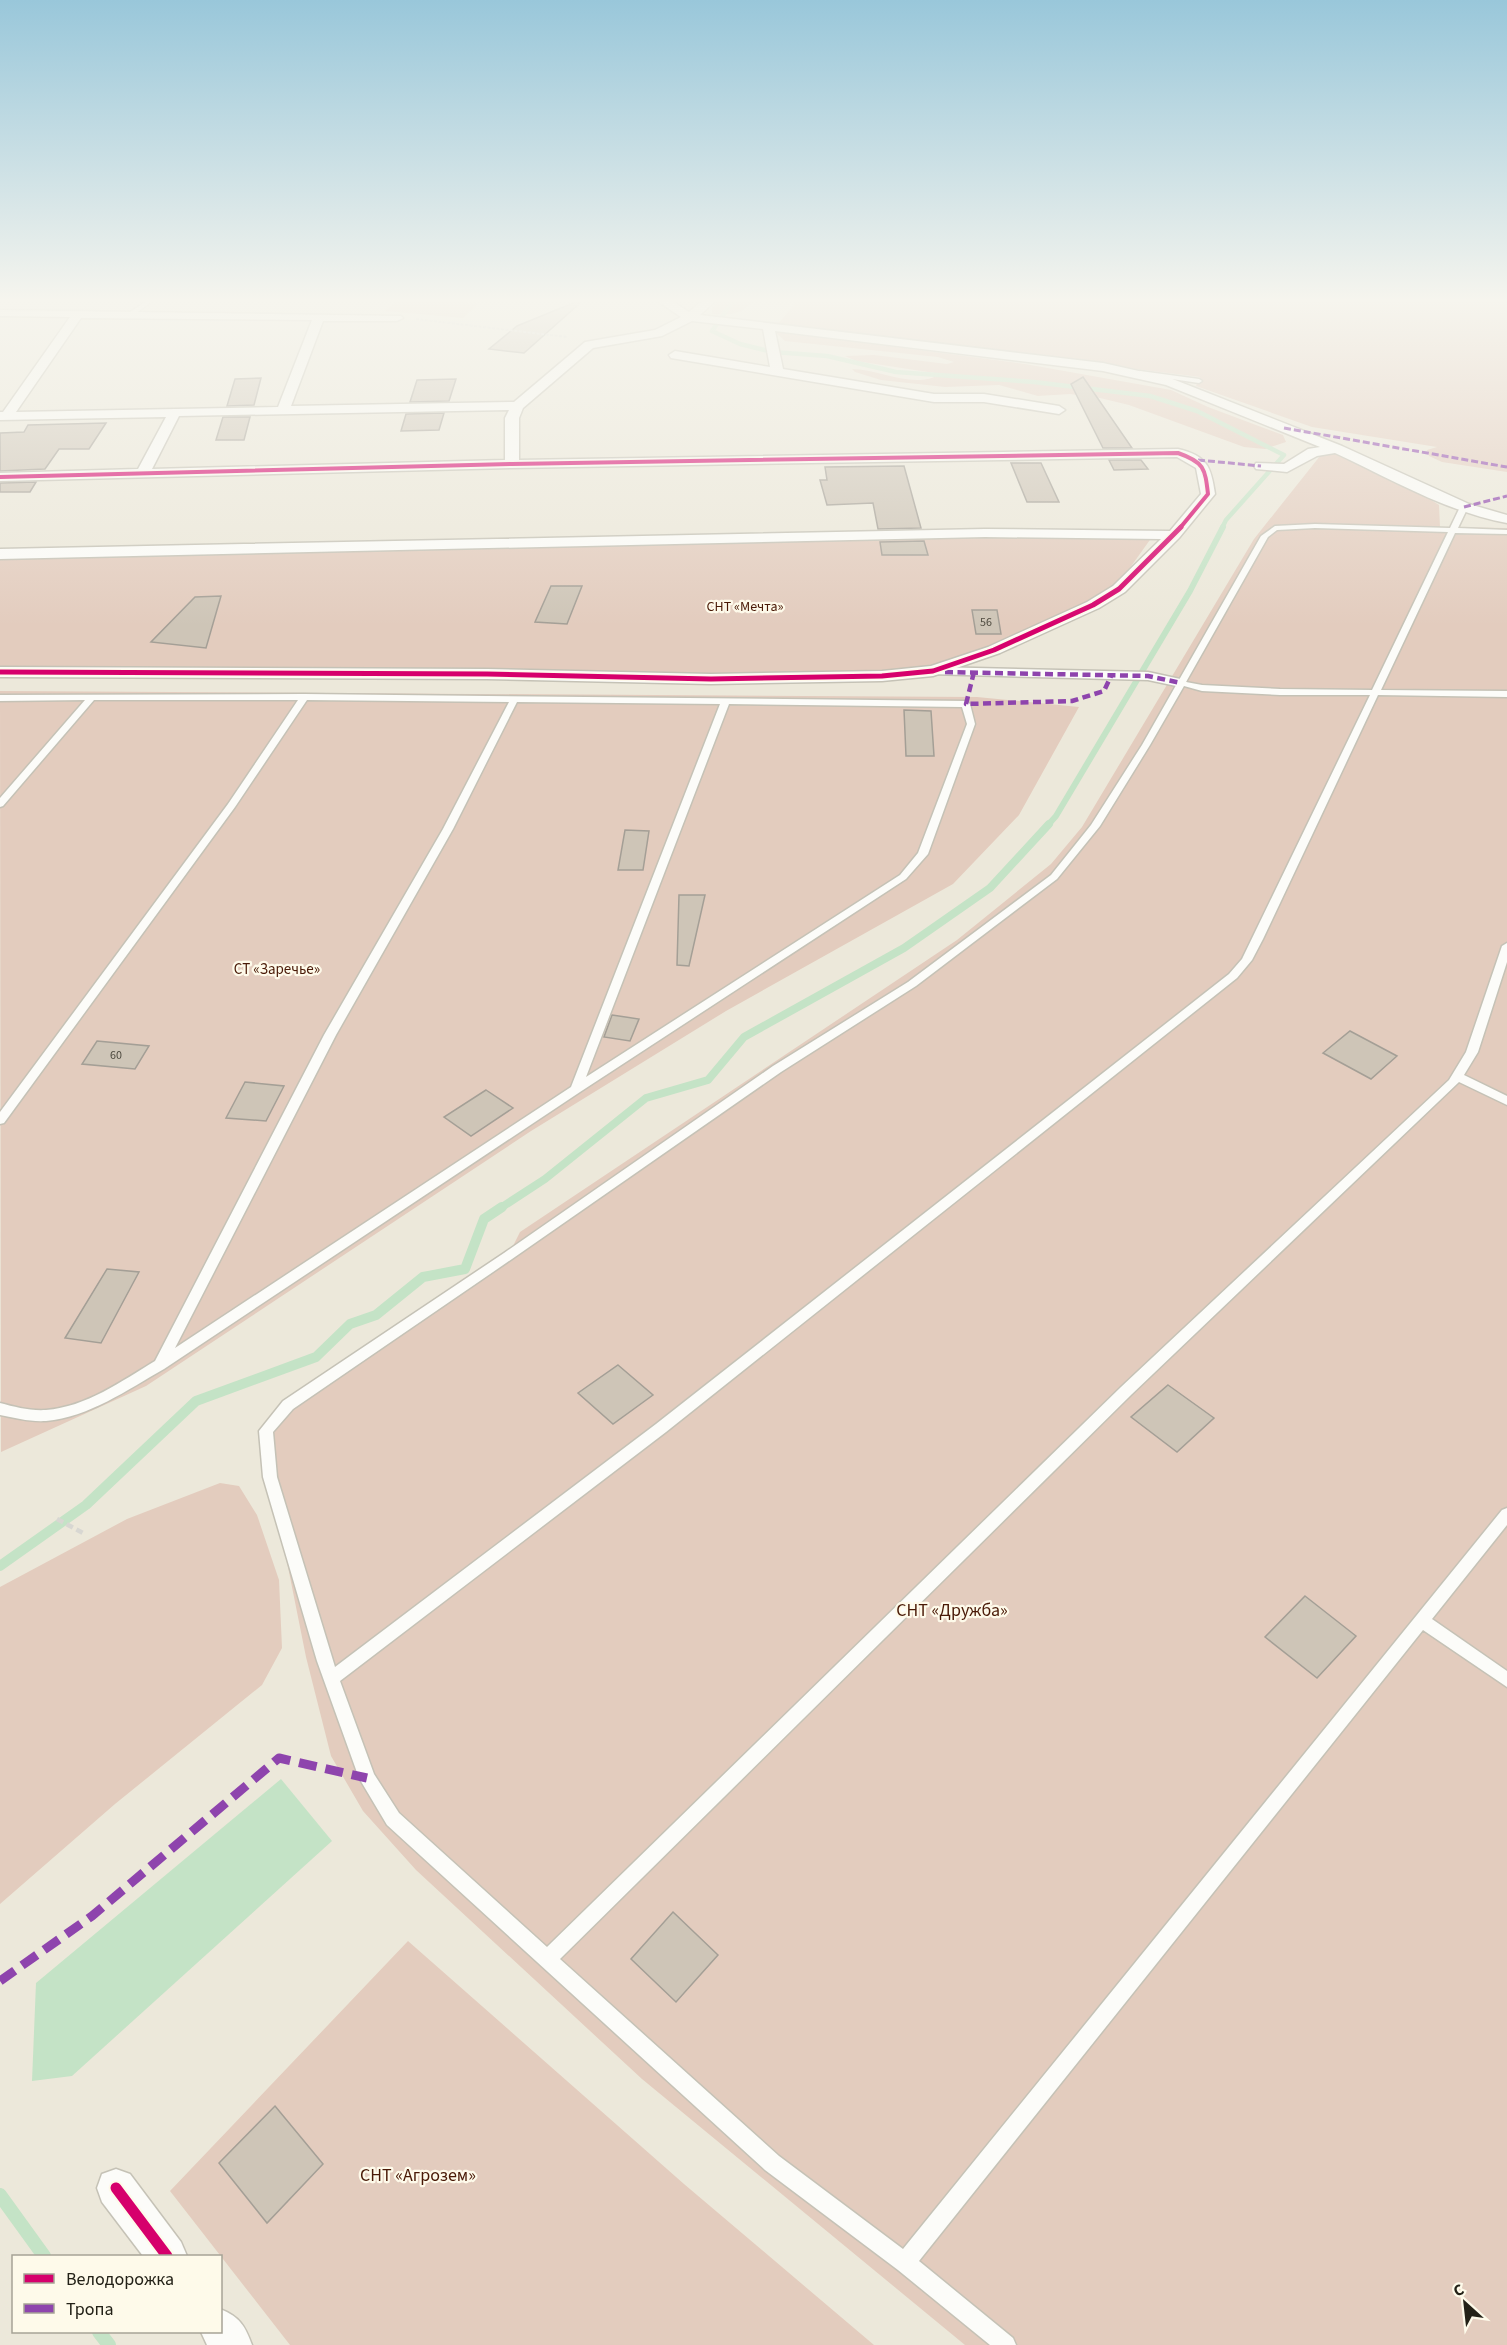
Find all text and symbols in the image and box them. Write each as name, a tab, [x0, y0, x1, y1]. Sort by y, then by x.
park label: СНТ «Мечта»	[707, 597, 783, 617]
house number: 56	[980, 614, 992, 631]
park label: СТ «Заречье»	[234, 959, 320, 980]
house number: 60	[110, 1047, 122, 1064]
park label: СНТ «Дружба»	[896, 1598, 1008, 1623]
park label: СНТ «Агрозем»	[360, 2163, 476, 2188]
legend	[12, 2255, 222, 2333]
text: Велодорожка	[66, 2267, 174, 2292]
north arrow	[1435, 2273, 1495, 2333]
text: С	[1450, 2279, 1468, 2302]
text: Тропа	[66, 2297, 114, 2322]

